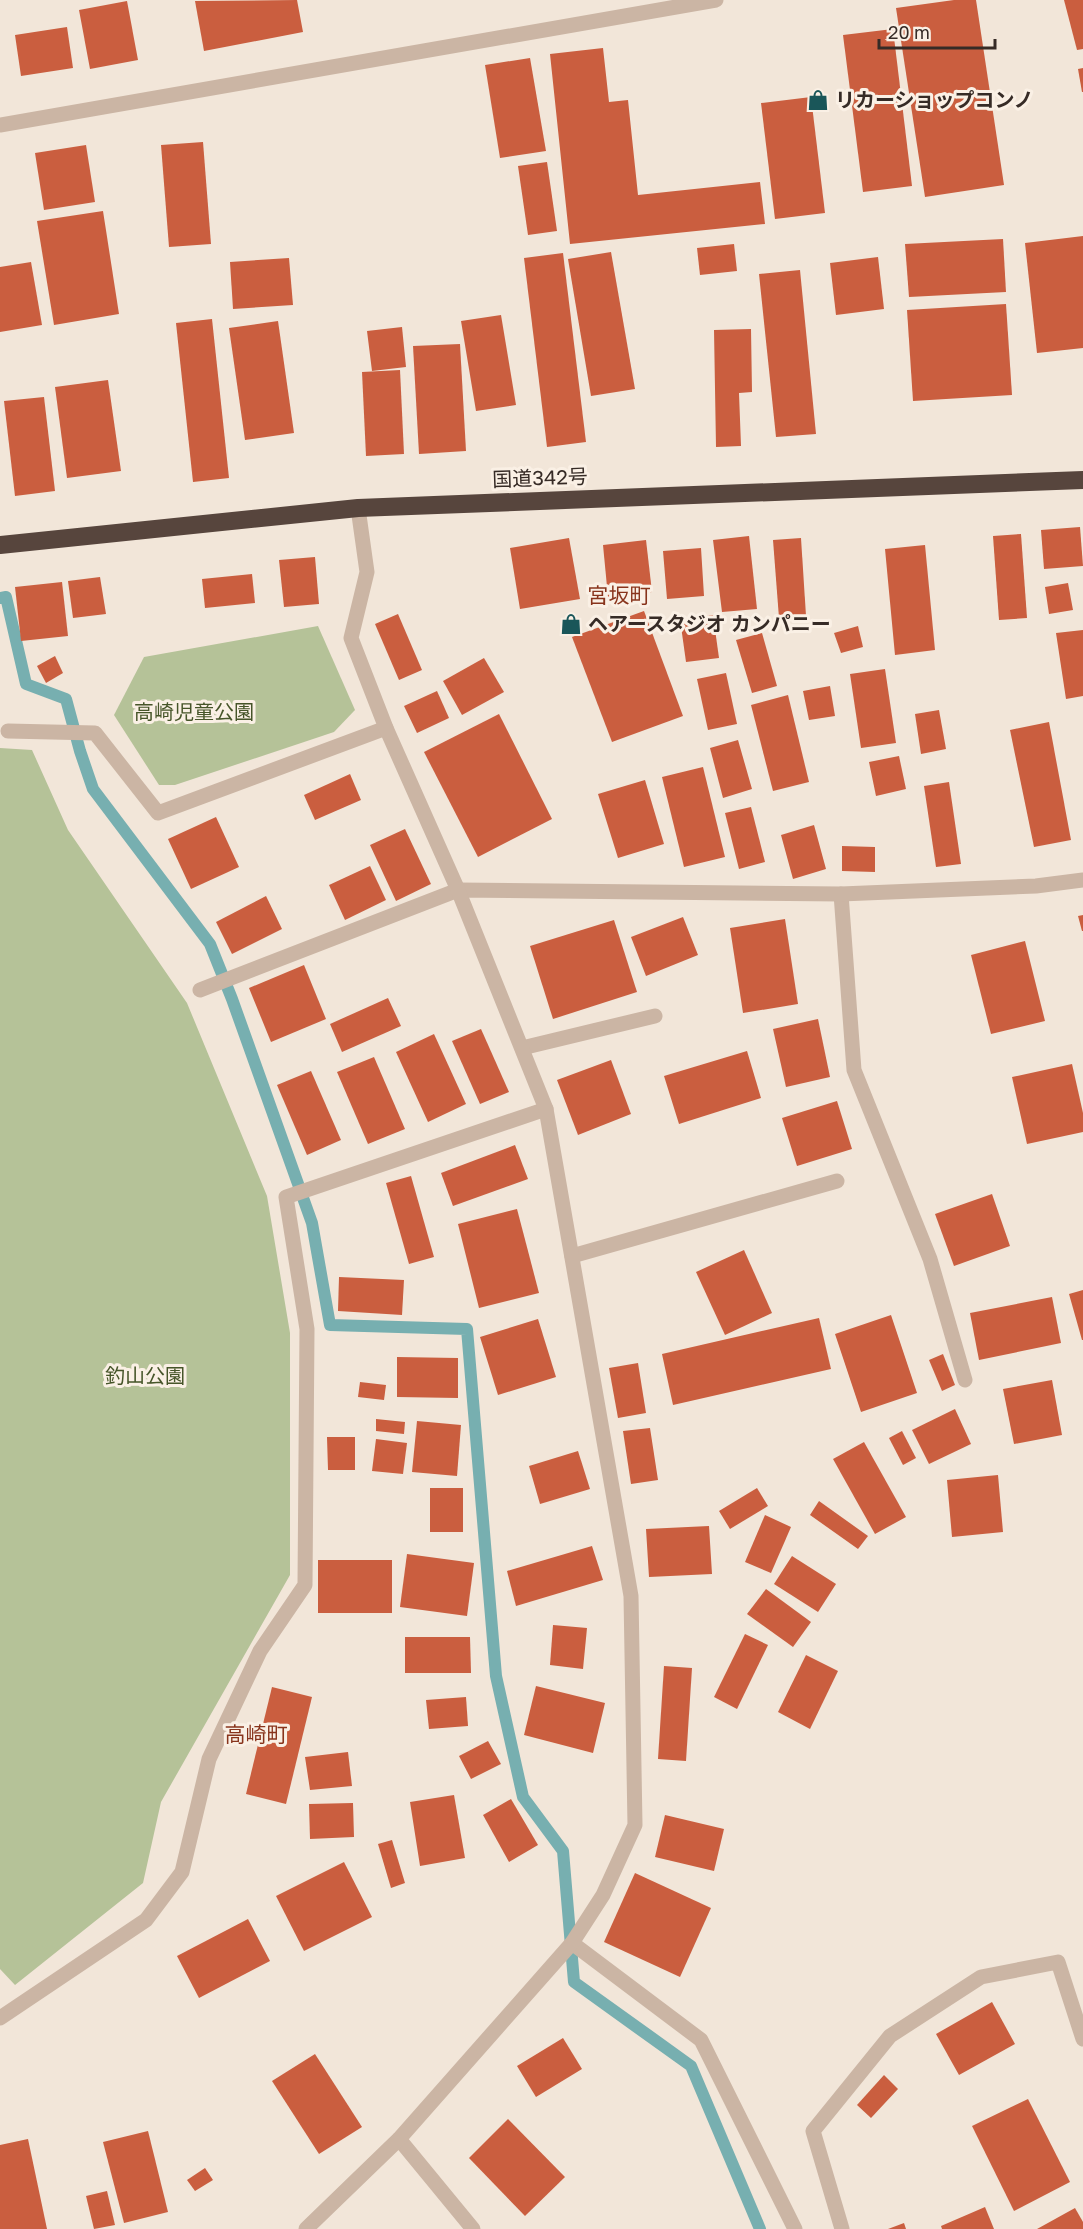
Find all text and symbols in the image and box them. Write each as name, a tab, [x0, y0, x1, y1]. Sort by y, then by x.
scale bar	[879, 12, 994, 50]
text: 20 m	[888, 21, 930, 43]
place label: リカーショップコンノ	[835, 87, 1034, 111]
shop icon: リカーショップコンノ	[806, 88, 830, 112]
street label: 国道342号	[492, 463, 588, 491]
district label: 宮坂町	[588, 582, 651, 608]
place label: ヘアースタジオ カンパニー	[588, 611, 831, 635]
shop icon: ヘアースタジオ カンパニー	[559, 612, 583, 636]
park label: 高崎児童公園	[134, 699, 254, 723]
park label: 釣山公園	[105, 1363, 185, 1387]
district label: 高崎町	[225, 1721, 288, 1747]

